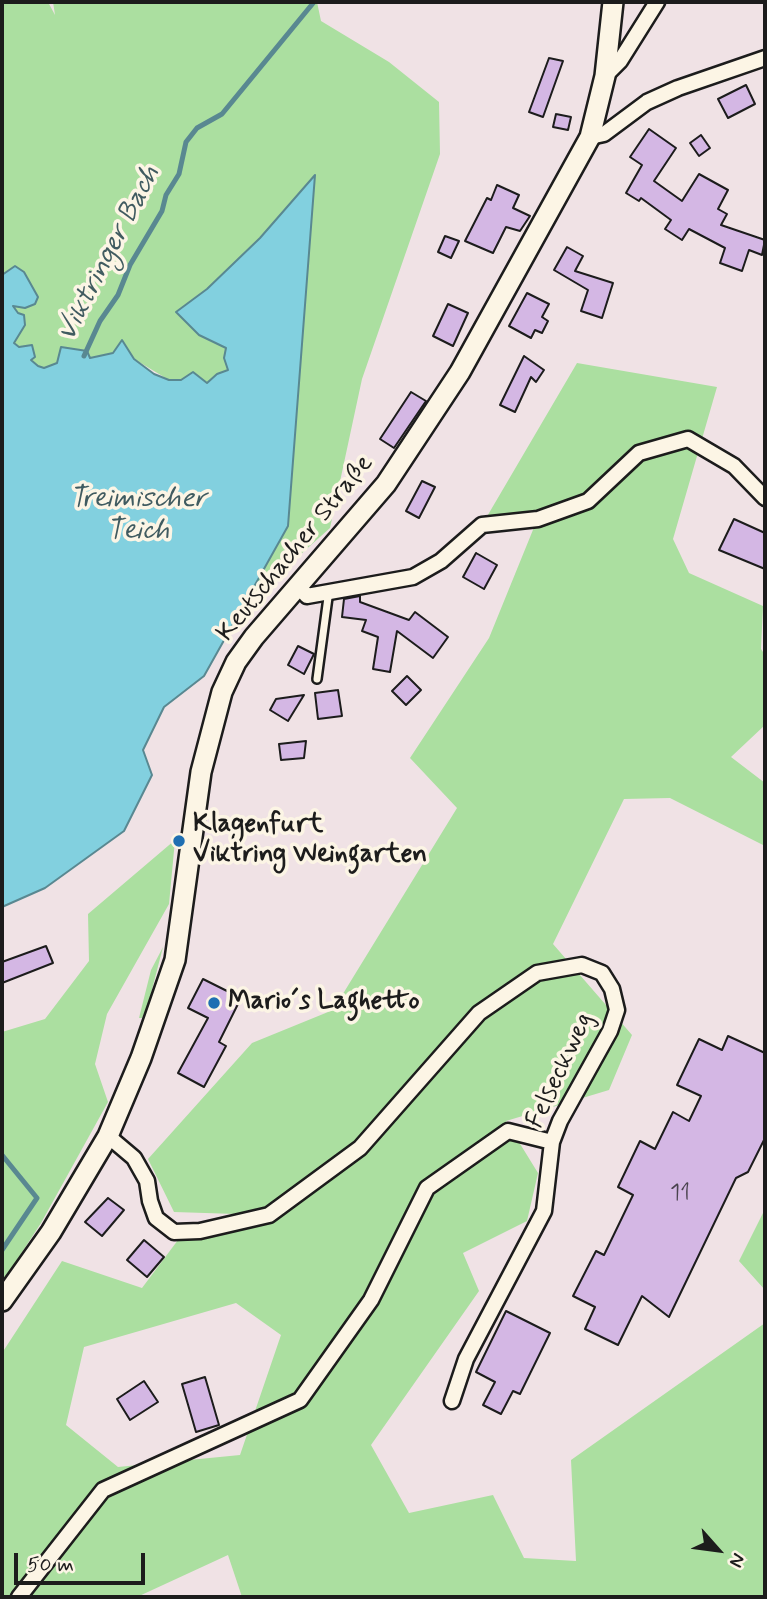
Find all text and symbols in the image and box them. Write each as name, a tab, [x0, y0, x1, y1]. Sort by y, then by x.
water label: Viktringer Bach	[51, 161, 169, 347]
street label: Keutschacher Straße	[211, 449, 381, 649]
water label: Treimischer Teich	[69, 483, 207, 549]
place label: Klagenfurt Viktring Weingarten	[193, 810, 427, 872]
marker: Klagenfurt Viktring Weingarten	[171, 833, 187, 849]
place label: Mario´s Laghetto	[228, 987, 420, 1019]
marker: Mario´s Laghetto	[206, 995, 222, 1011]
street label: Felseckweg	[521, 1008, 601, 1134]
house number: 11	[670, 1180, 690, 1208]
north arrow	[683, 1515, 753, 1585]
scale bar	[18, 1540, 149, 1584]
text: N	[723, 1549, 751, 1572]
text: 50 m	[27, 1551, 74, 1579]

